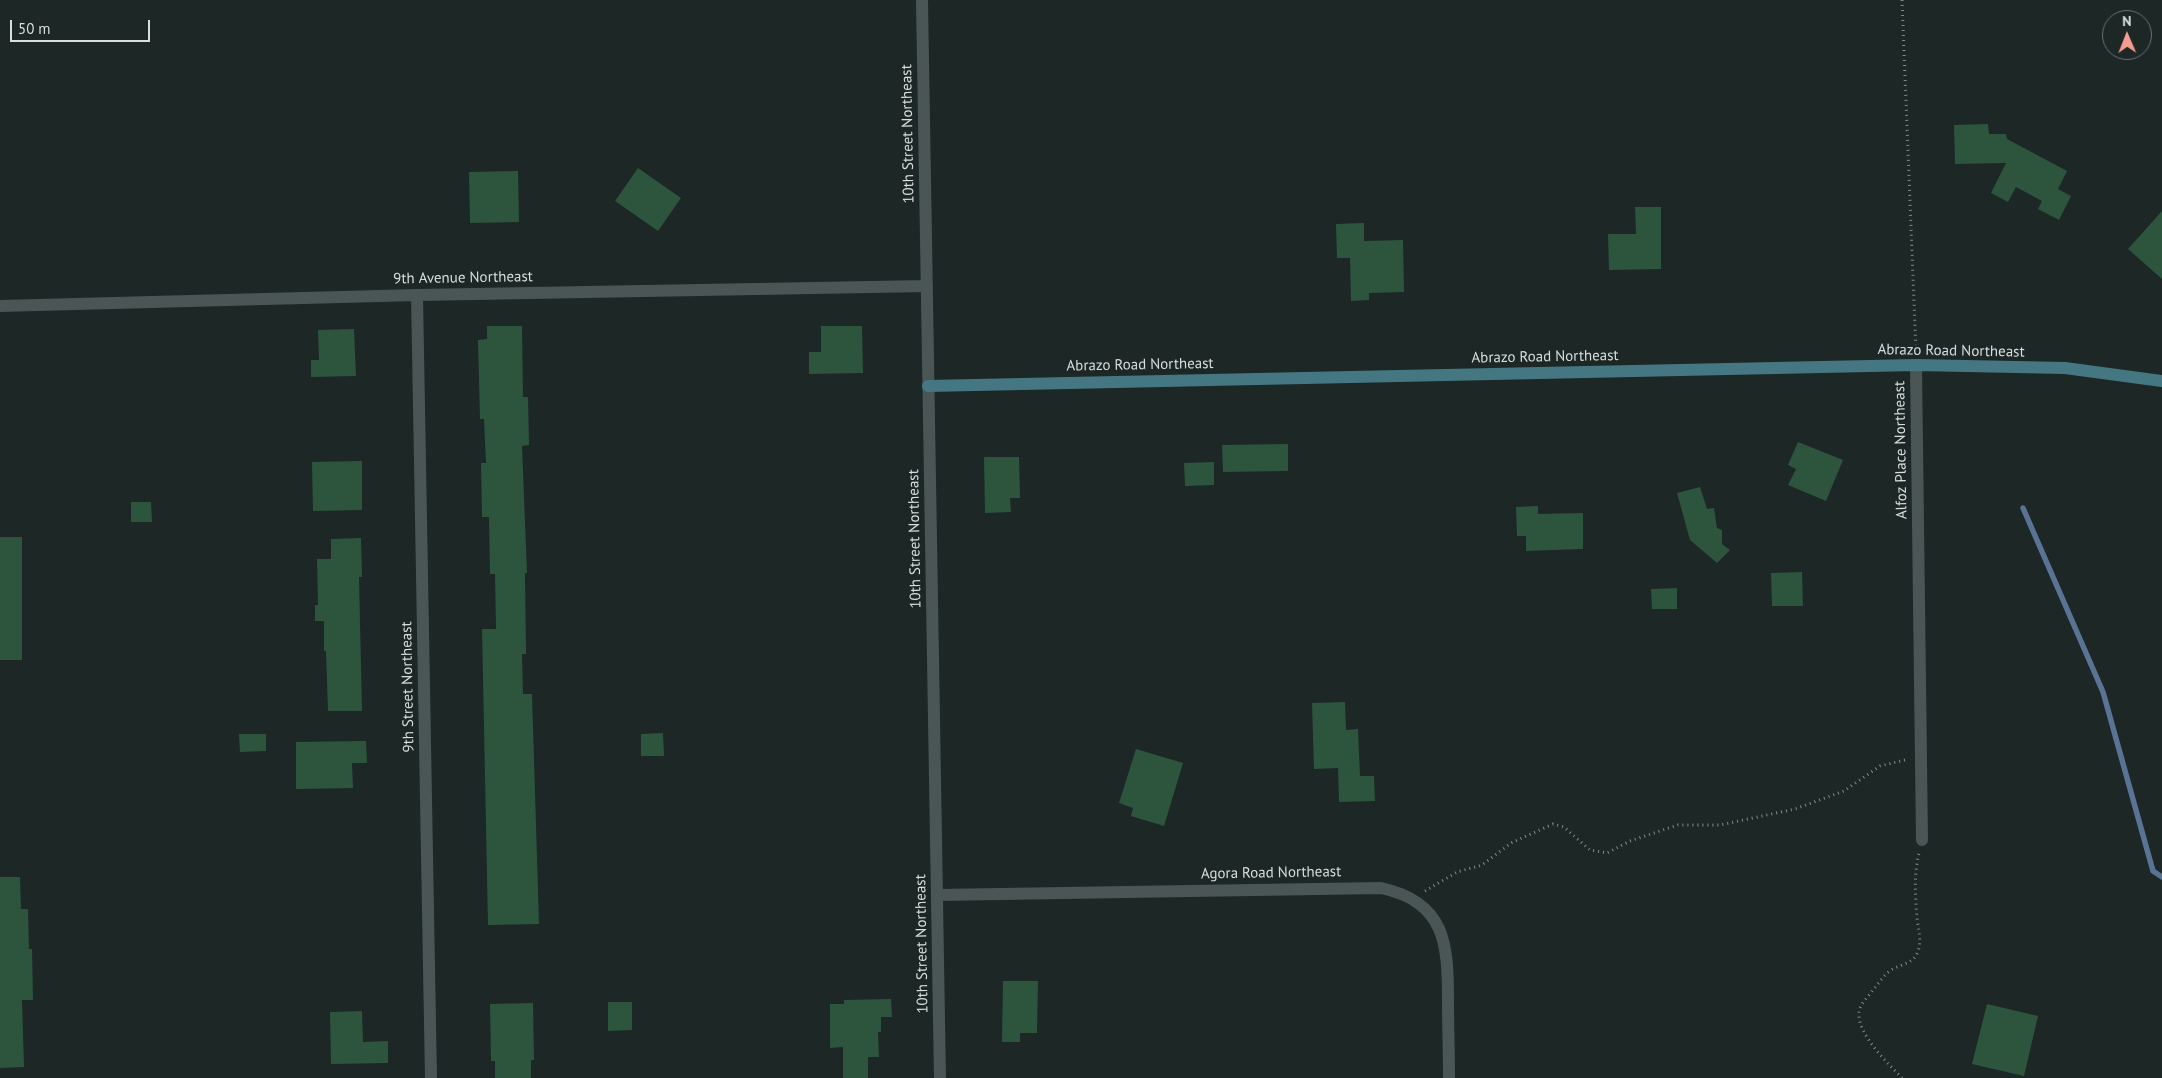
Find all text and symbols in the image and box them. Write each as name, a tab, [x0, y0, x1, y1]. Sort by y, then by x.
scale bar	[12, 10, 152, 42]
north arrow	[2102, 10, 2152, 60]
text: N	[2122, 12, 2132, 30]
text: 50 m	[18, 19, 51, 38]
street label: 10th Street Northeast	[898, 64, 918, 204]
street label: 9th Avenue Northeast	[393, 268, 533, 288]
street label: Abrazo Road Northeast	[1877, 341, 2025, 361]
street label: Abrazo Road Northeast	[1471, 347, 1619, 367]
street label: Abrazo Road Northeast	[1066, 355, 1214, 375]
street label: Alfoz Place Northeast	[1891, 381, 1911, 519]
street label: 10th Street Northeast	[905, 469, 925, 609]
street label: 9th Street Northeast	[398, 621, 418, 753]
street label: Agora Road Northeast	[1201, 863, 1341, 883]
street label: 10th Street Northeast	[912, 874, 932, 1014]

